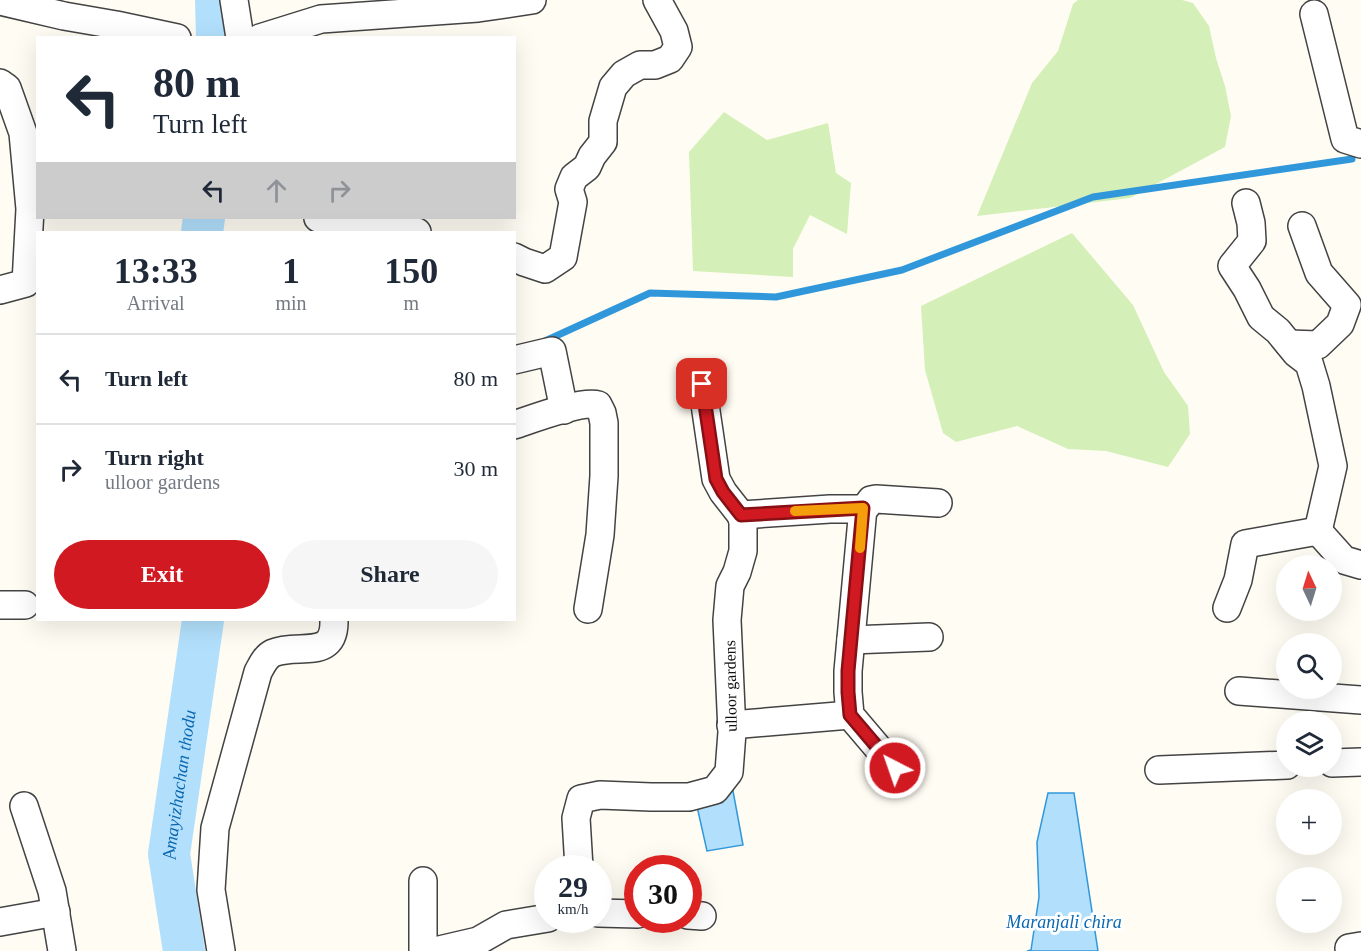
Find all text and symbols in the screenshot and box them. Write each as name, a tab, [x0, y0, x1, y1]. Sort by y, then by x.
icon: left	[54, 60, 132, 138]
text: 80 m	[153, 60, 241, 106]
text: Turn left	[153, 109, 247, 139]
icon: left	[197, 174, 230, 207]
icon: ahead	[260, 174, 293, 207]
icon: right	[323, 174, 356, 207]
text: 13:33	[114, 251, 198, 291]
text: 1	[282, 251, 300, 291]
text: 150	[384, 251, 438, 291]
text: Arrival	[127, 292, 185, 314]
text: min	[275, 292, 307, 314]
text: m	[404, 292, 419, 314]
pin	[676, 358, 727, 409]
icon: left	[54, 363, 87, 396]
text: Turn left	[105, 366, 188, 391]
text: 80 m	[453, 366, 498, 391]
icon: arrive	[685, 367, 718, 400]
text: Turn right	[105, 445, 204, 470]
icon: right	[54, 453, 87, 486]
text: 30 m	[453, 456, 498, 481]
text: ulloor gardens	[105, 471, 220, 493]
button: Exit	[54, 540, 270, 609]
button: Share	[282, 540, 498, 609]
north arrow	[1276, 555, 1342, 621]
map controls	[1276, 555, 1342, 933]
button: search	[1276, 633, 1342, 699]
street label: ulloor gardens	[721, 640, 741, 732]
water label: Amayizhachan thodu	[158, 708, 200, 862]
button: layers	[1276, 711, 1342, 777]
position arrow	[863, 736, 927, 800]
button: +	[1276, 789, 1342, 855]
speed limit sign: 30	[624, 855, 702, 933]
button: −	[1276, 867, 1342, 933]
text: 29	[558, 870, 588, 903]
text: km/h	[558, 901, 588, 917]
water label: Maranjali chira	[1005, 912, 1122, 932]

